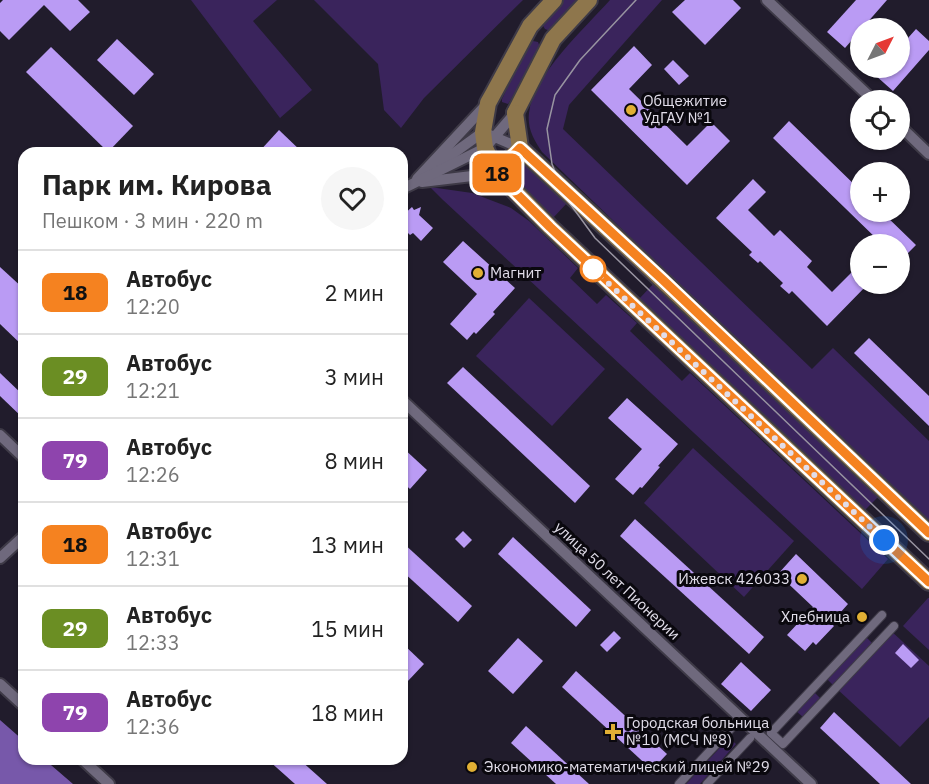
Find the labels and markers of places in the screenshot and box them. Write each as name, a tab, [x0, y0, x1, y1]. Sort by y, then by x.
place label: Общежитие УдГАУ №1	[643, 91, 727, 127]
marker: Общежитие УдГАУ №1	[624, 103, 638, 117]
unlabelled marker	[580, 256, 606, 282]
place label: Магнит	[490, 263, 541, 282]
marker: Магнит	[471, 266, 485, 280]
place label: Ижевск 426033	[678, 569, 790, 588]
marker: Ижевск 426033	[795, 572, 809, 586]
place label: Хлебница	[781, 607, 850, 626]
marker: Хлебница	[855, 610, 869, 624]
place label: Городская больница №10 (МСЧ №8)	[626, 713, 769, 749]
marker: Городская больница №10 (МСЧ №8)	[604, 723, 622, 741]
place label: Экономико-математический лицей №29	[484, 757, 770, 776]
marker: Экономико-математический лицей №29	[465, 760, 479, 774]

